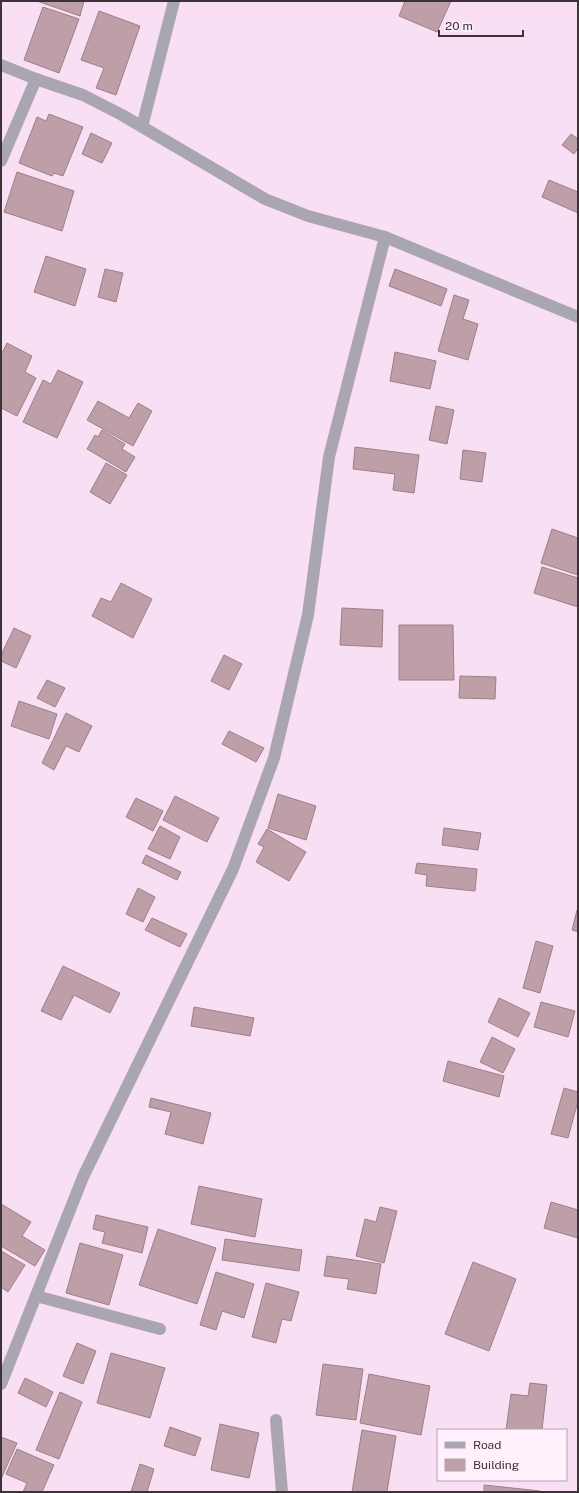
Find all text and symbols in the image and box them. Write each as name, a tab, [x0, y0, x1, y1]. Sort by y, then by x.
scale bar	[439, 12, 523, 38]
text: 20 m	[445, 19, 473, 33]
legend	[437, 1429, 567, 1481]
text: Road	[473, 1438, 501, 1452]
text: Building	[473, 1458, 519, 1472]

